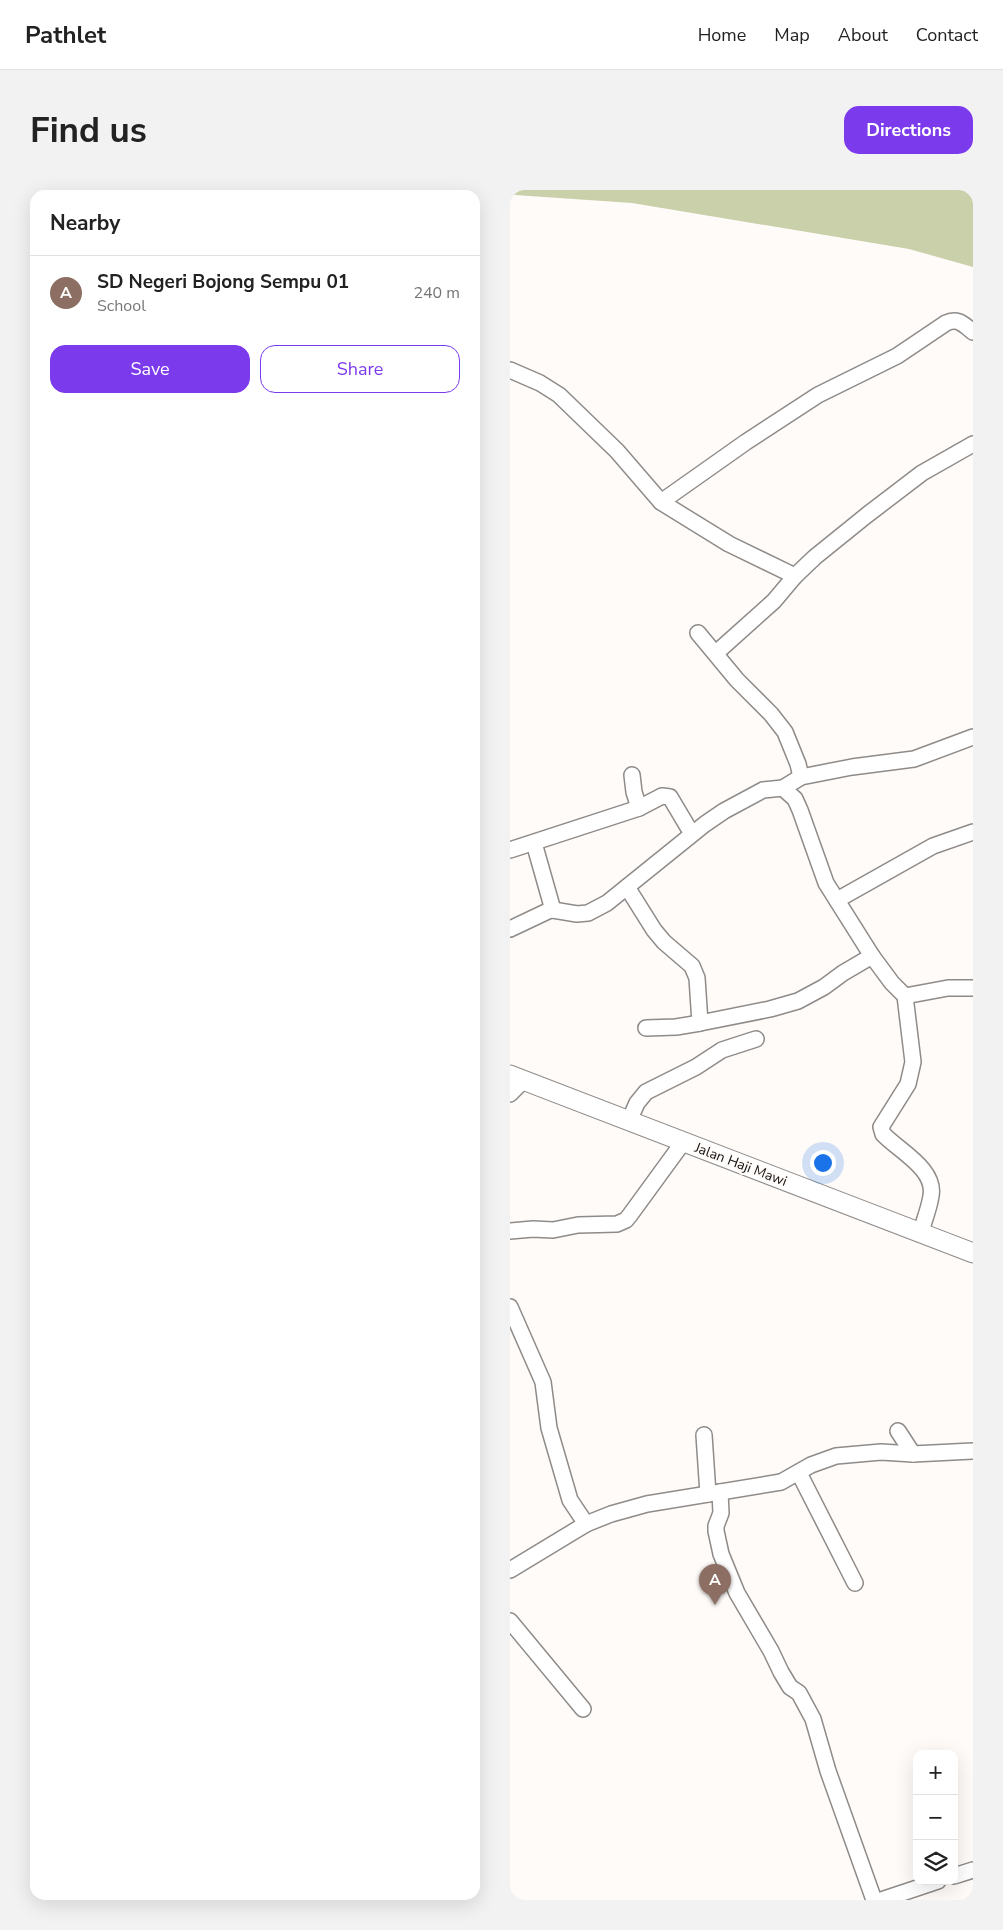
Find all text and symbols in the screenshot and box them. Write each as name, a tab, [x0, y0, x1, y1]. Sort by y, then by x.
text: Pathlet	[25, 19, 106, 51]
text: Home	[698, 23, 746, 47]
text: Map	[774, 23, 810, 47]
text: About	[838, 23, 888, 47]
text: Contact	[916, 23, 978, 47]
button: Directions	[844, 106, 973, 154]
text: Find us	[30, 107, 147, 154]
text: Nearby	[50, 209, 120, 237]
text: SD Negeri Bojong Sempu 01	[97, 269, 349, 295]
text: A	[60, 282, 72, 304]
text: 240 m	[413, 282, 460, 304]
text: School	[97, 295, 146, 317]
button: Save	[50, 345, 250, 393]
button: Share	[260, 345, 460, 393]
street label: Jalan Haji Mawi	[691, 1138, 790, 1191]
your location	[810, 1150, 836, 1176]
pin: A	[699, 1564, 731, 1605]
map controls	[913, 1750, 958, 1885]
button: +	[913, 1750, 958, 1795]
button: −	[913, 1795, 958, 1840]
button: layers	[913, 1840, 958, 1885]

